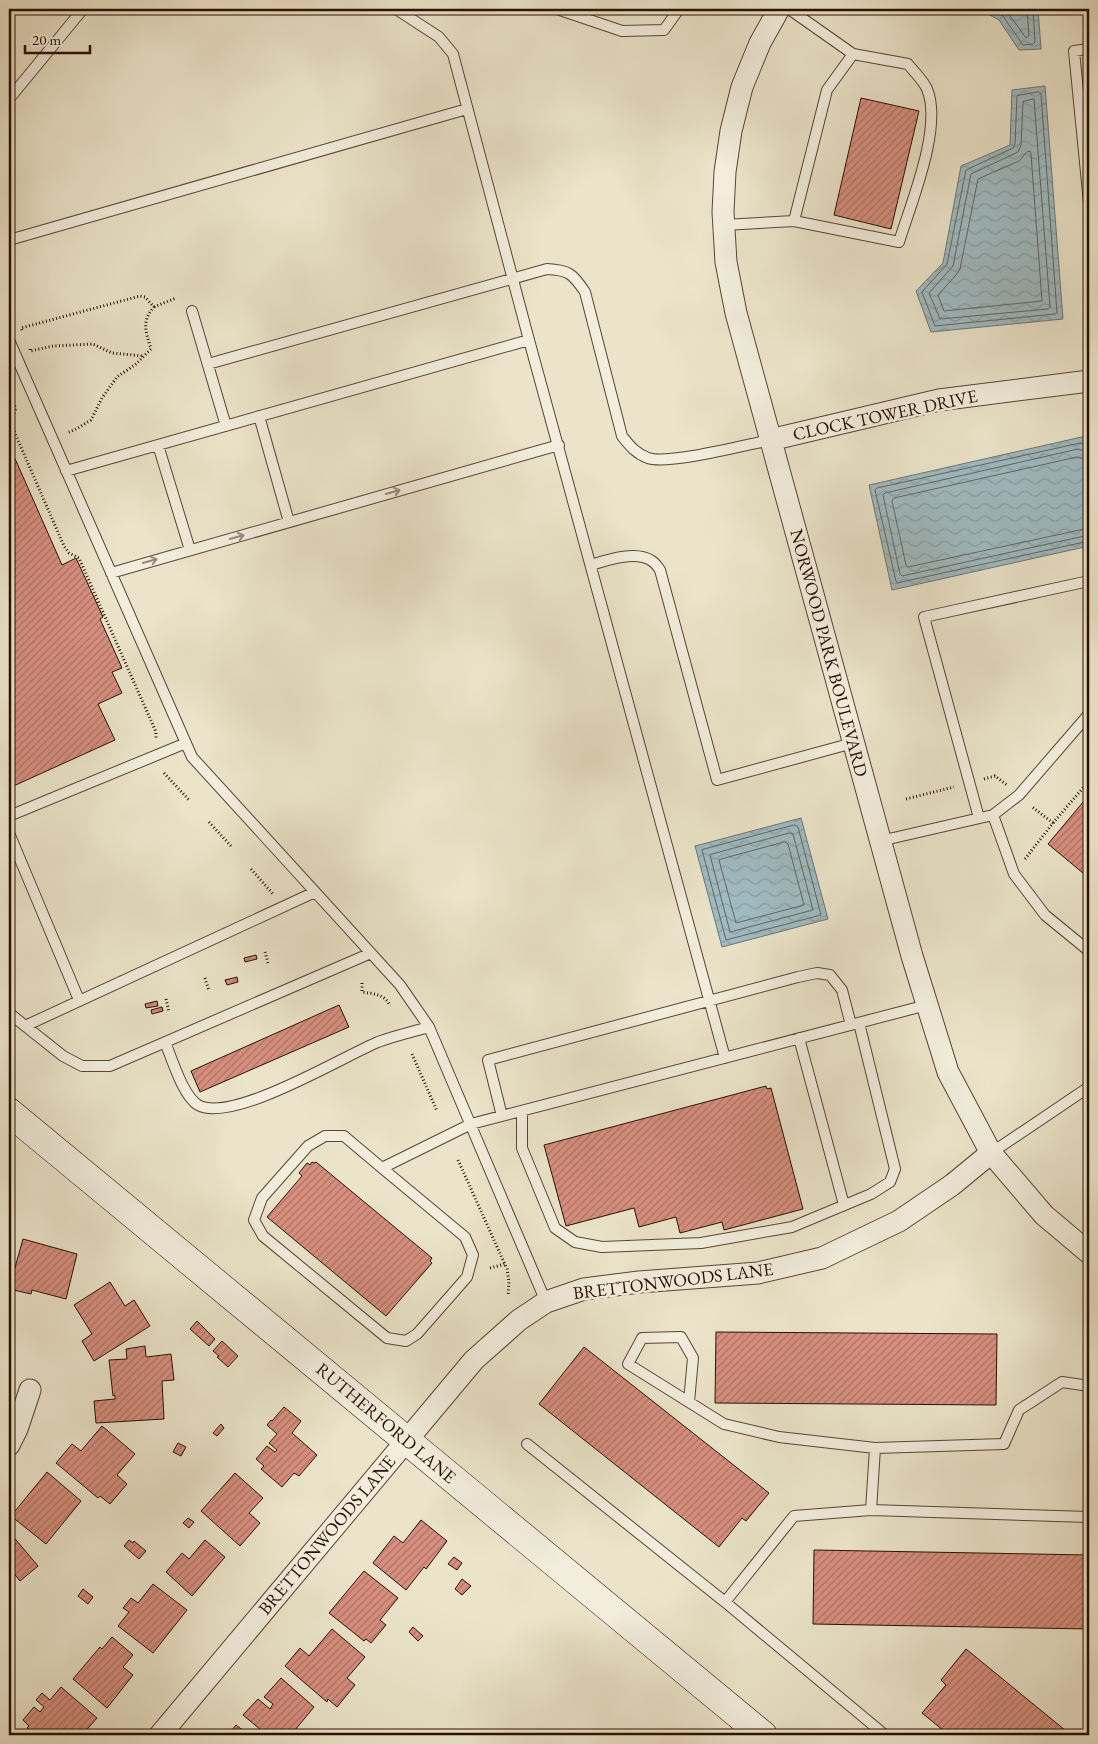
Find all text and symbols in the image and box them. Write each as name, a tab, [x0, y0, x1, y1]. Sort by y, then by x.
scale bar	[25, 22, 90, 54]
text: 20 m	[32, 30, 61, 49]
street label: CLOCK TOWER DRIVE	[790, 384, 979, 445]
one-way arrow	[385, 487, 401, 497]
street label: NORWOOD PARK BOULEVARD	[785, 526, 874, 779]
one-way arrow	[228, 531, 244, 541]
one-way arrow	[142, 556, 158, 566]
street label: BRETTONWOODS LANE	[572, 1257, 774, 1304]
street label: RUTHERFORD LANE	[311, 1357, 461, 1488]
street label: BRETTONWOODS LANE	[253, 1450, 400, 1619]

